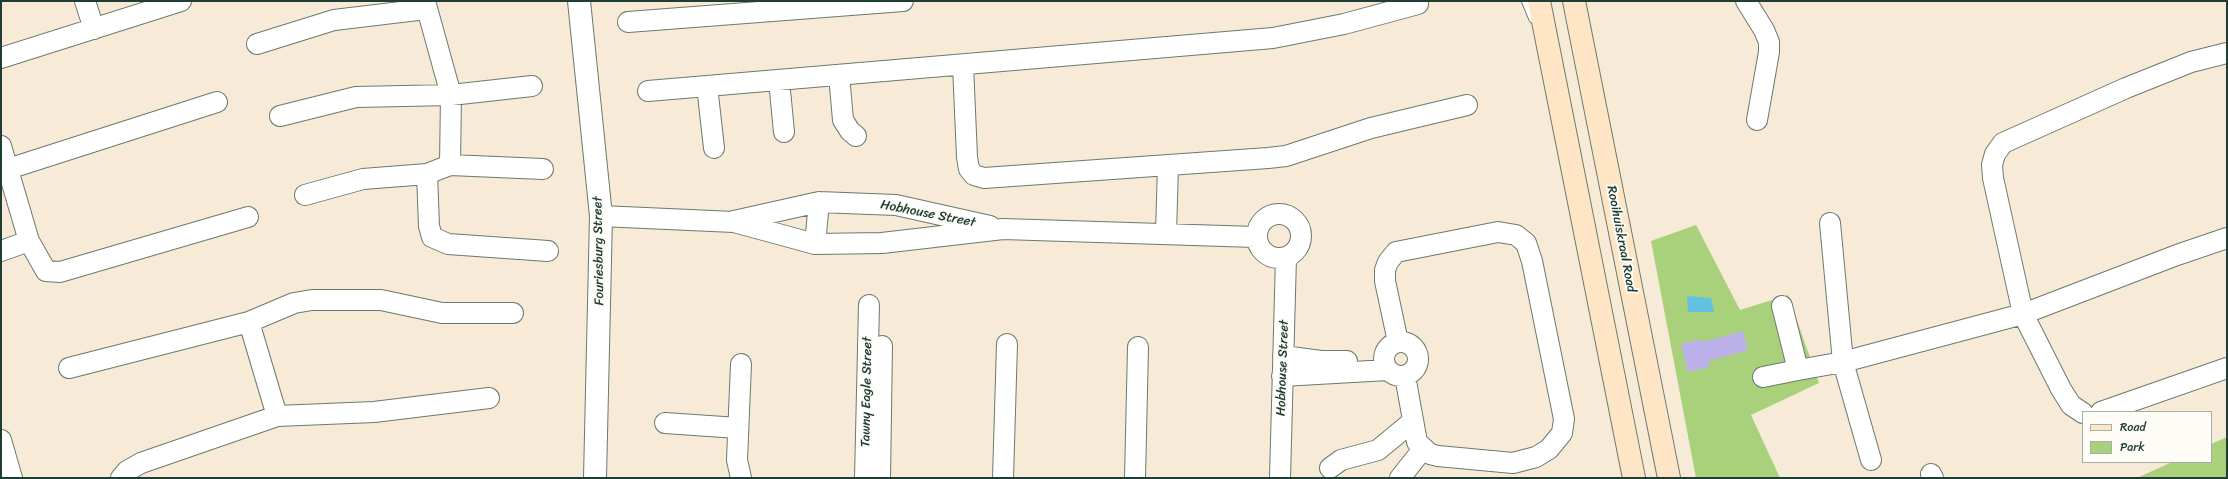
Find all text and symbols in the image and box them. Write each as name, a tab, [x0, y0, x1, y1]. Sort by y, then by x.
street label: Rooihuiskraal Road	[1603, 184, 1639, 294]
street label: Fouriesburg Street	[590, 196, 608, 306]
street label: Hobhouse Street	[879, 197, 977, 231]
street label: Hobhouse Street	[1274, 320, 1292, 416]
street label: Tawny Eagle Street	[858, 337, 876, 447]
legend	[2082, 411, 2212, 463]
text: Road	[2120, 416, 2146, 438]
text: Park	[2120, 436, 2145, 458]

